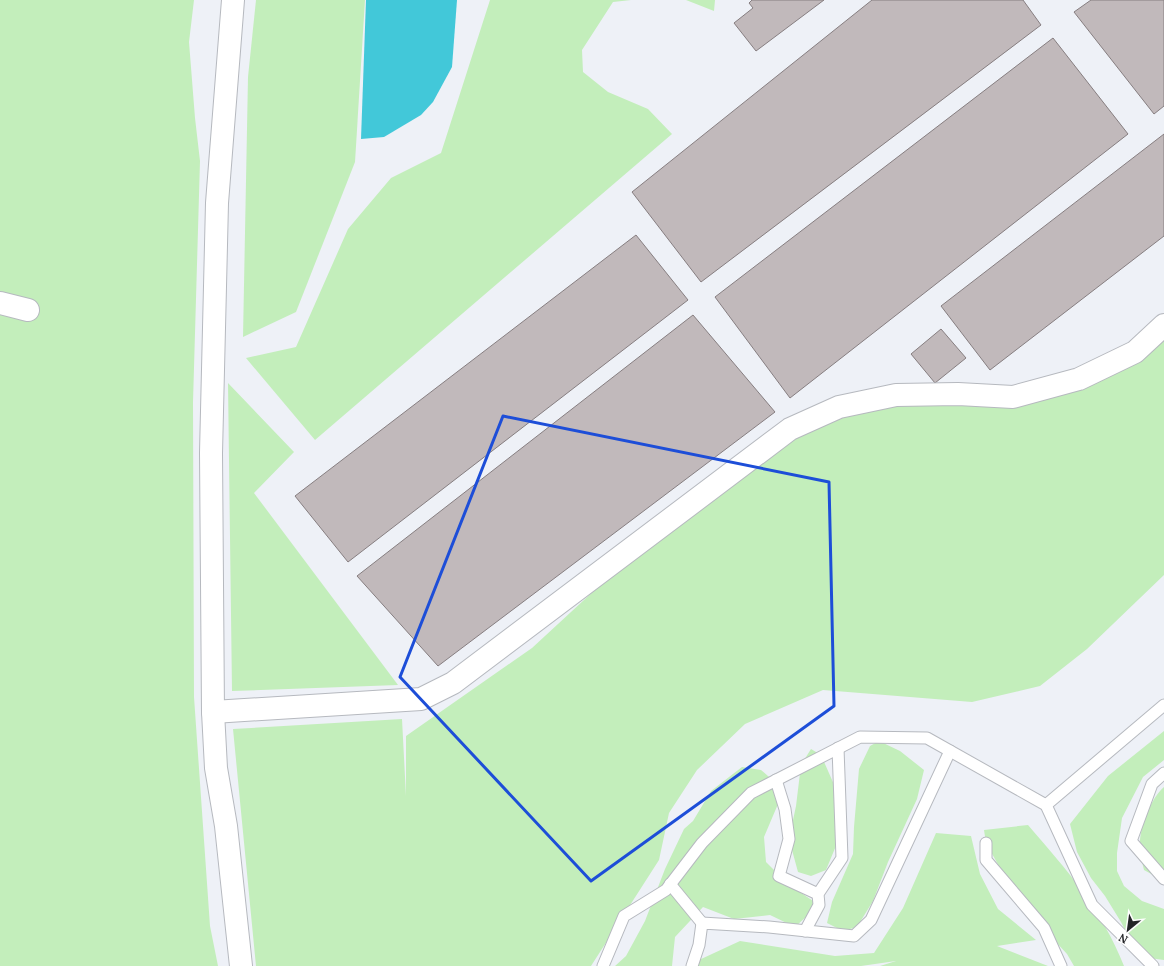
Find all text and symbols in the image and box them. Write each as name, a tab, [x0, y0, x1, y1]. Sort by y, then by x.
north arrow	[1108, 910, 1148, 950]
text: N	[1116, 930, 1130, 947]

